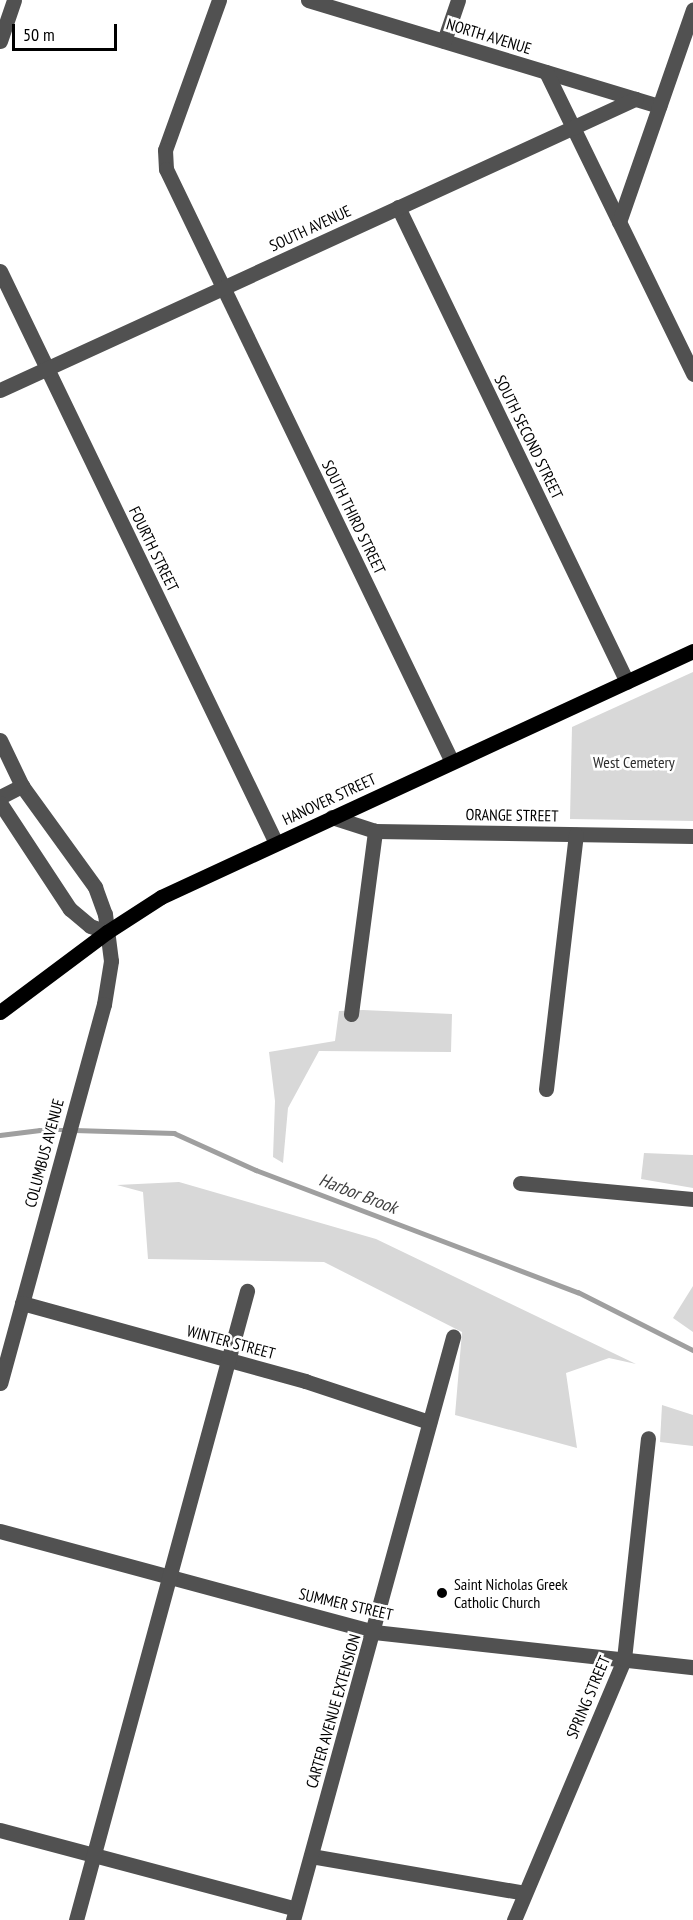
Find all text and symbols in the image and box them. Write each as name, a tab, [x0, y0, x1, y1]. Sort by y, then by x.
scale bar	[15, 12, 120, 50]
street label: NORTH AVENUE	[444, 14, 534, 58]
text: 50 m	[23, 23, 55, 46]
street label: SOUTH AVENUE	[266, 201, 354, 255]
street label: SOUTH SECOND STREET	[491, 372, 567, 502]
street label: SOUTH THIRD STREET	[318, 457, 390, 577]
street label: FOURTH STREET	[125, 503, 183, 595]
park label: West Cemetery	[593, 752, 675, 772]
street label: HANOVER STREET	[279, 769, 379, 829]
street label: ORANGE STREET	[465, 805, 559, 825]
street label: COLUMBUS AVENUE	[20, 1096, 68, 1210]
water label: Harbor Brook	[316, 1169, 400, 1219]
street label: WINTER STREET	[185, 1321, 277, 1363]
place label: Saint Nicholas Greek Catholic Church	[454, 1574, 568, 1612]
street label: SUMMER STREET	[297, 1584, 395, 1624]
marker: Saint Nicholas Greek Catholic Church	[435, 1586, 449, 1600]
street label: CARTER AVENUE EXTENSION	[302, 1631, 364, 1791]
street label: SPRING STREET	[562, 1653, 614, 1741]

